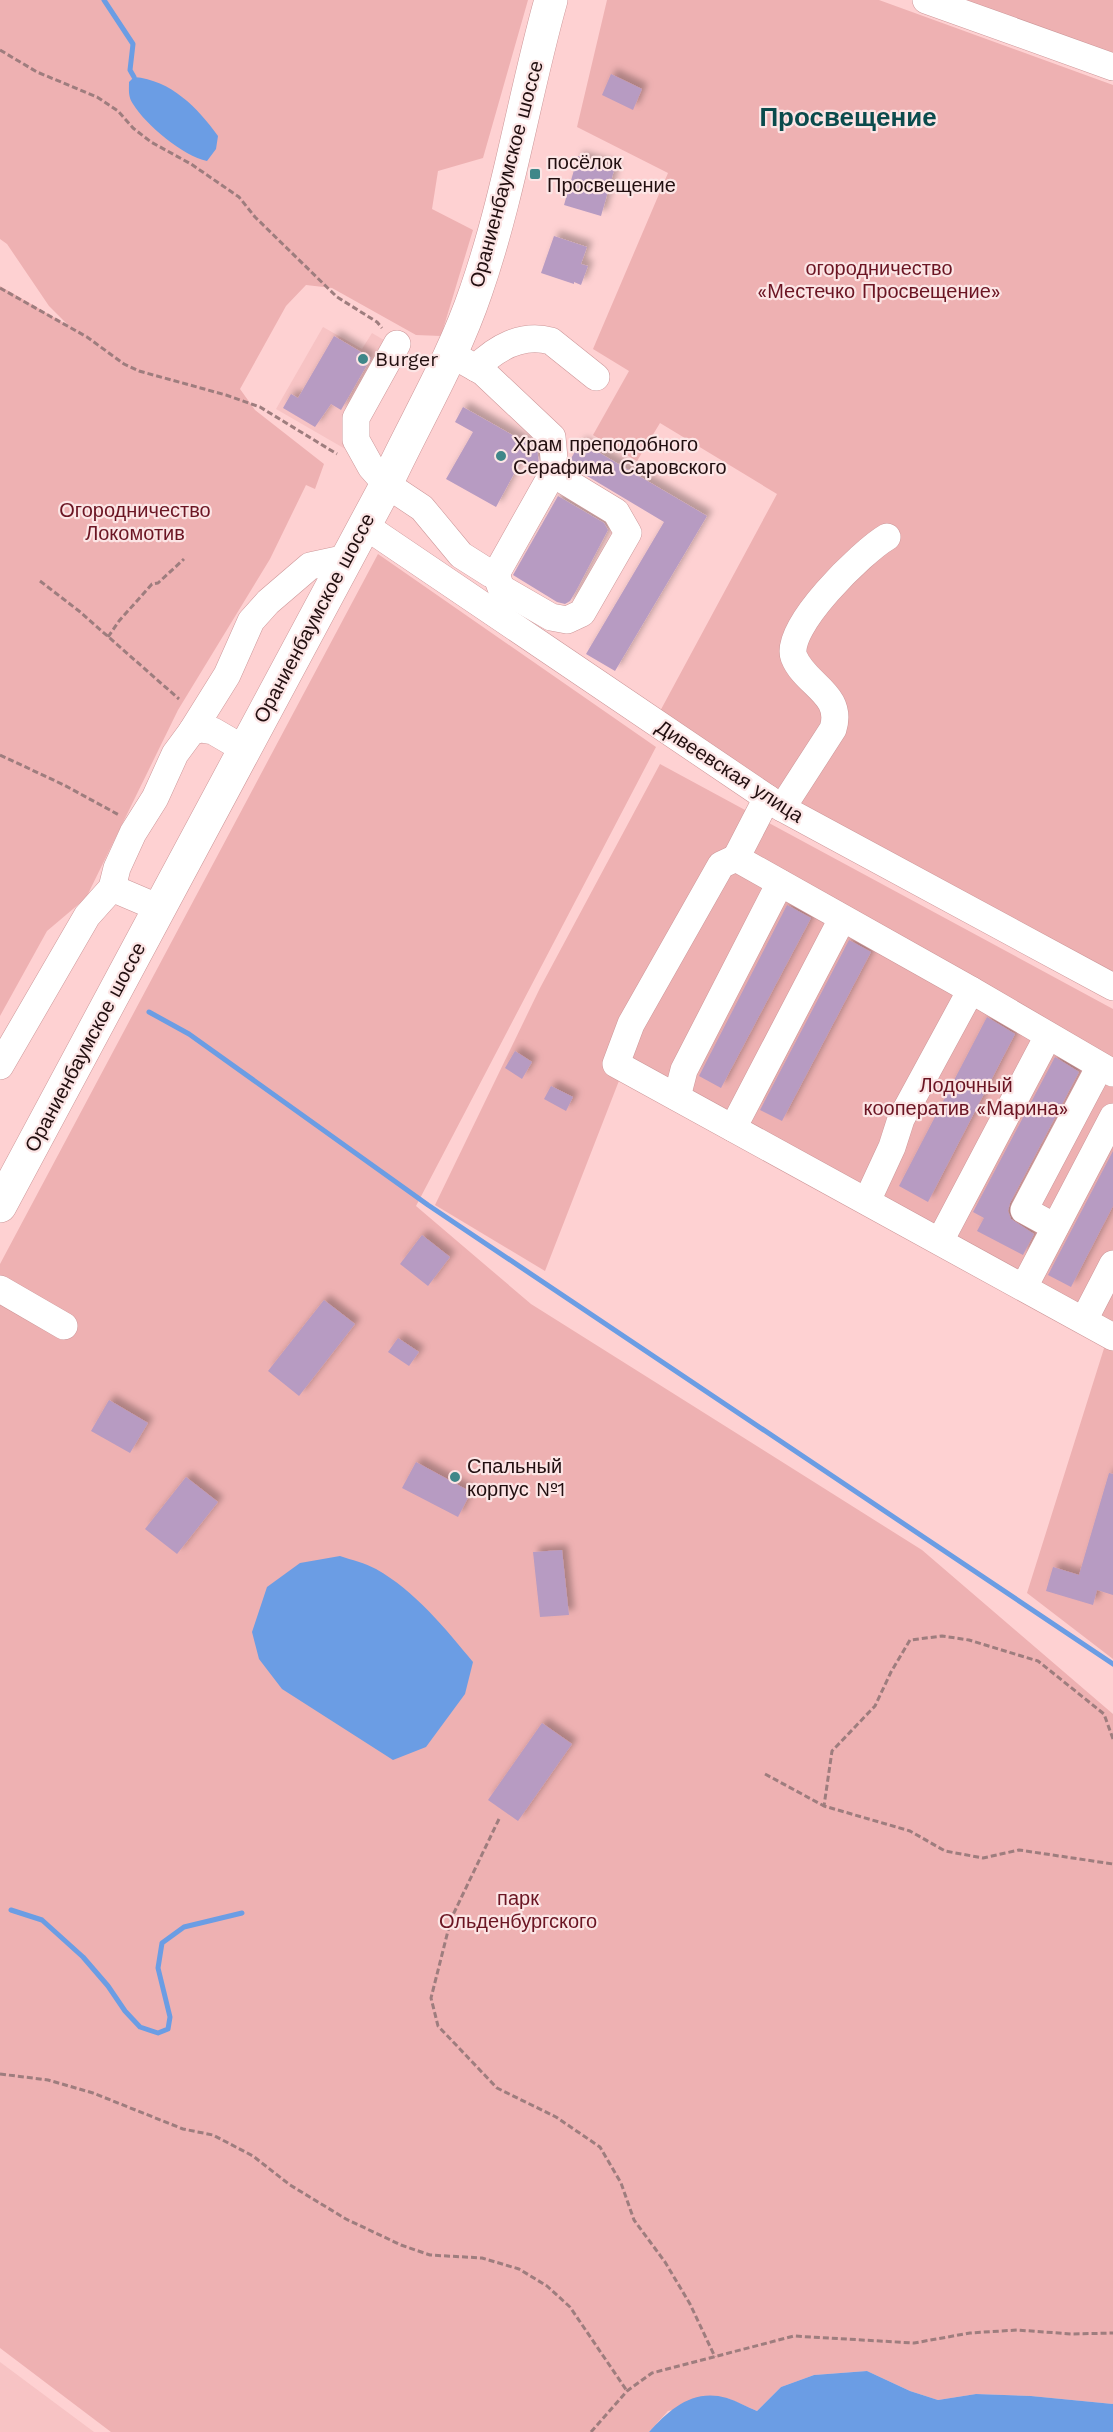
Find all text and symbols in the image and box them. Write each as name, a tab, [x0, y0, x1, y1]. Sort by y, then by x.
street label: Ораниенбаумское шоссе	[464, 58, 548, 290]
district label: Просвещение	[759, 102, 937, 132]
place label: посёлок Просвещение	[547, 150, 676, 197]
marker: посёлок Просвещение	[528, 167, 542, 181]
park label: огородничество «Местечко Просвещение»	[757, 256, 1001, 303]
place label: Burger	[375, 347, 438, 371]
marker: Burger	[356, 352, 370, 366]
place label: Храм преподобного Серафима Саровского	[513, 432, 727, 479]
marker: Храм преподобного Серафима Саровского	[494, 449, 508, 463]
park label: Огородничество Локомотив	[59, 498, 211, 545]
street label: Ораниенбаумское шоссе	[248, 509, 380, 727]
street label: Дивеевская улица	[652, 714, 809, 828]
street label: Ораниенбаумское шоссе	[19, 938, 151, 1156]
park label: Лодочный кооператив «Марина»	[864, 1073, 1068, 1120]
place label: Спальный корпус №1	[467, 1454, 565, 1501]
marker: Спальный корпус №1	[448, 1470, 462, 1484]
park label: парк Ольденбургского	[439, 1886, 597, 1933]

